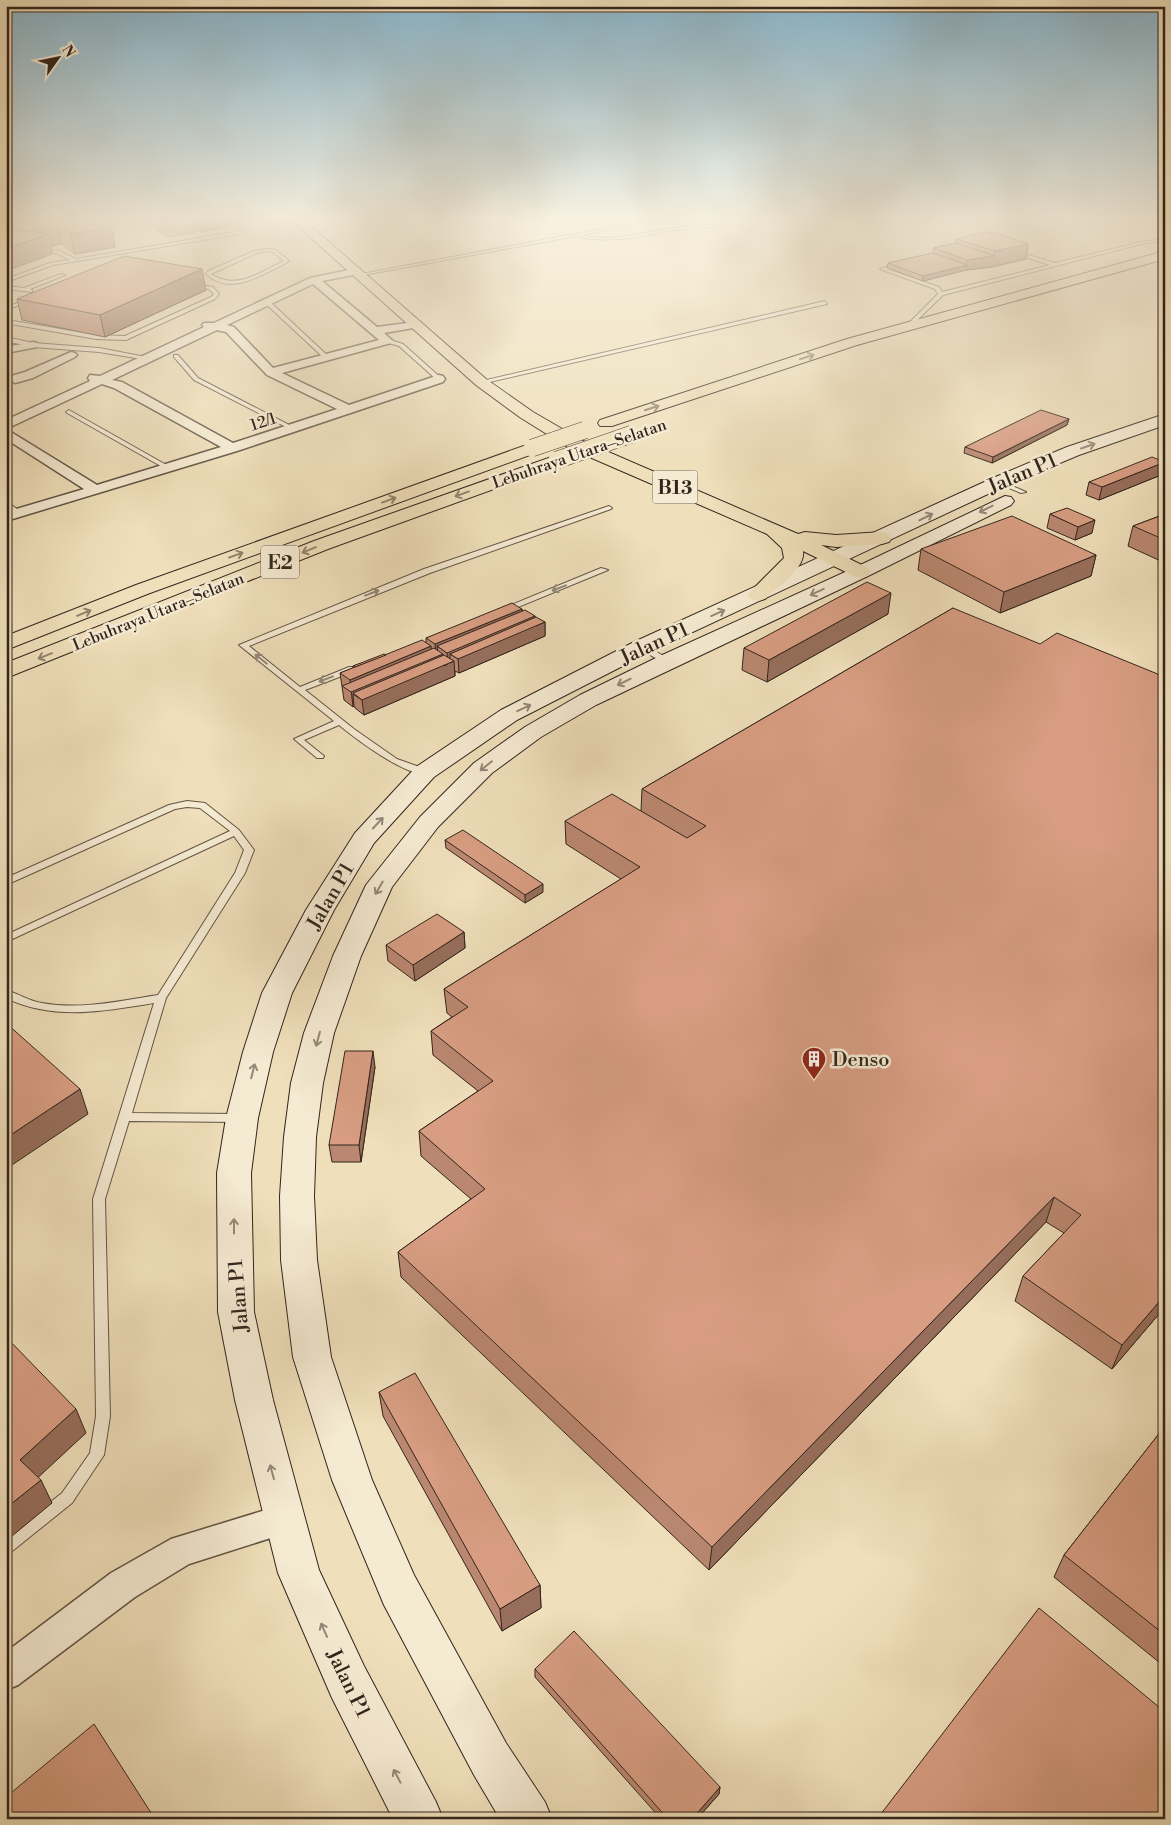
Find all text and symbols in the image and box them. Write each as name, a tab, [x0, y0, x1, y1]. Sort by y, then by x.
north arrow	[32, 32, 82, 82]
text: N	[57, 42, 79, 61]
one-way arrow	[798, 352, 814, 362]
one-way arrow	[644, 403, 660, 412]
street label: 12/1	[248, 408, 279, 436]
street label: Lebuhraya Utara–Selatan	[489, 415, 670, 493]
one-way arrow	[1080, 441, 1095, 450]
street label: Jalan P1	[983, 448, 1061, 501]
road number: B13	[652, 471, 698, 504]
one-way arrow	[455, 490, 470, 499]
one-way arrow	[381, 495, 396, 504]
one-way arrow	[979, 505, 994, 515]
one-way arrow	[918, 512, 933, 521]
road number: E2	[261, 546, 299, 578]
one-way arrow	[302, 546, 318, 555]
one-way arrow	[228, 550, 244, 560]
street label: Lebuhraya Utara–Selatan	[70, 568, 247, 655]
one-way arrow	[552, 584, 567, 593]
one-way arrow	[364, 587, 379, 597]
one-way arrow	[810, 588, 825, 598]
one-way arrow	[710, 607, 725, 617]
one-way arrow	[76, 608, 91, 617]
street label: Jalan P1	[615, 617, 693, 672]
one-way arrow	[38, 652, 53, 661]
one-way arrow	[255, 654, 268, 665]
one-way arrow	[319, 675, 334, 684]
one-way arrow	[617, 678, 632, 688]
one-way arrow	[516, 703, 531, 712]
one-way arrow	[479, 761, 492, 772]
one-way arrow	[372, 817, 384, 830]
street label: Jalan P1	[302, 859, 361, 935]
one-way arrow	[373, 880, 383, 894]
one-way arrow	[313, 1030, 323, 1046]
building icon: Denso	[801, 1046, 827, 1080]
place label: Denso	[832, 1048, 890, 1073]
one-way arrow	[249, 1063, 258, 1079]
one-way arrow	[229, 1219, 239, 1235]
street label: Jalan P1	[224, 1258, 255, 1334]
one-way arrow	[267, 1465, 277, 1481]
one-way arrow	[319, 1623, 329, 1638]
street label: Jalan P1	[320, 1644, 375, 1722]
one-way arrow	[392, 1768, 402, 1783]

